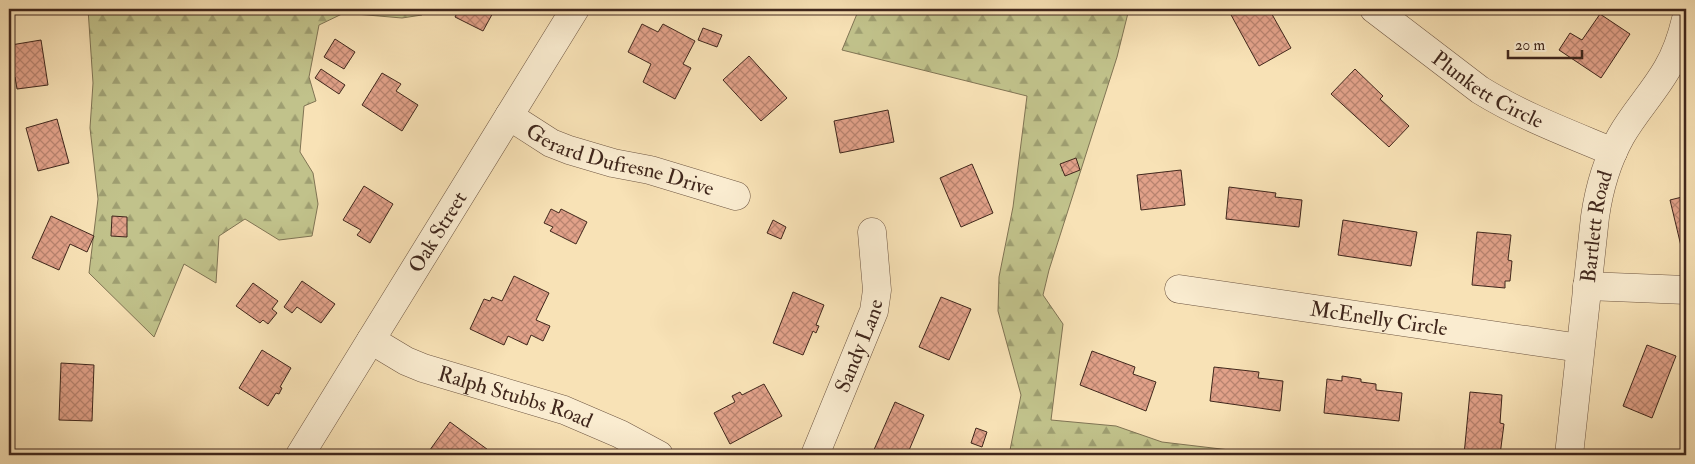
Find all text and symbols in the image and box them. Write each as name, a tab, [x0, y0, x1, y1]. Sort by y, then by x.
scale bar	[1508, 28, 1581, 60]
text: 20 m	[1515, 36, 1545, 55]
street label: Plunkett Circle	[1426, 45, 1548, 135]
street label: Gerard Dufresne Drive	[521, 117, 717, 203]
street label: Bartlett Road	[1575, 167, 1619, 284]
street label: Oak Street	[403, 186, 473, 278]
street label: McEnelly Circle	[1308, 295, 1449, 342]
street label: Sandy Lane	[829, 297, 890, 397]
street label: Ralph Stubbs Road	[435, 360, 597, 435]

